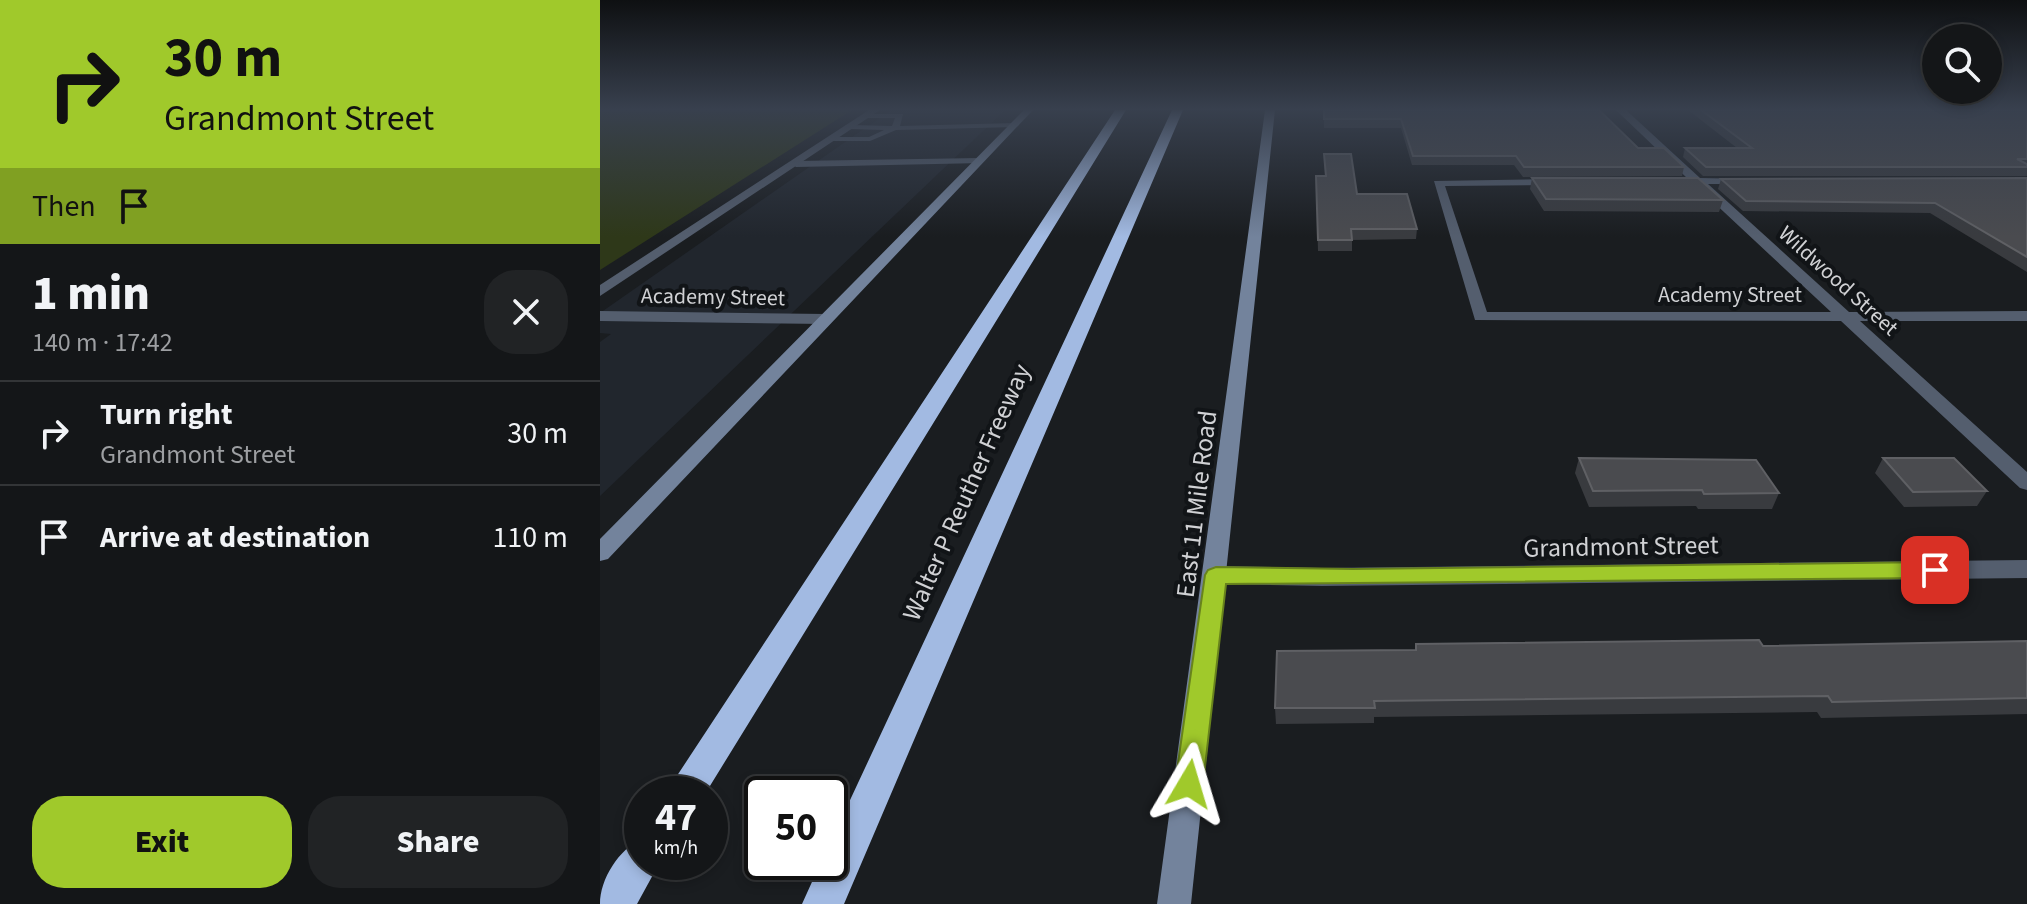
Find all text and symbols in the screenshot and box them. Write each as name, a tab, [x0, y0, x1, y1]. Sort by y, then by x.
text: 30 m	[164, 19, 282, 98]
map controls	[1922, 24, 2002, 104]
button: search	[1922, 24, 2002, 104]
icon: right	[32, 32, 136, 136]
text: Grandmont Street	[164, 93, 434, 144]
icon: arrive	[112, 184, 156, 228]
text: Then	[32, 185, 96, 228]
street label: Wildwood Street	[1771, 218, 1906, 344]
text: 1 min	[32, 260, 150, 328]
button: close	[484, 270, 568, 354]
street label: Academy Street	[1658, 279, 1803, 311]
street label: Academy Street	[641, 280, 786, 314]
text: 140 m · 17:42	[32, 324, 173, 361]
street label: Walter P Reuther Freeway	[893, 358, 1040, 626]
text: Turn right	[100, 393, 232, 436]
street label: East 11 Mile Road	[1167, 408, 1226, 600]
icon: right	[32, 411, 76, 455]
text: 30 m	[507, 412, 568, 455]
text: Grandmont Street	[100, 436, 295, 473]
icon: arrive	[32, 515, 76, 559]
text: Arrive at destination	[100, 516, 370, 559]
text: 110 m	[492, 516, 568, 559]
street label: Grandmont Street	[1523, 526, 1719, 567]
pin	[1901, 536, 1969, 604]
icon: arrive	[1913, 548, 1957, 592]
position arrow	[1147, 742, 1231, 826]
speed limit sign: 50	[744, 776, 848, 880]
text: 47	[655, 789, 697, 846]
button: Exit	[32, 796, 292, 888]
button: Share	[308, 796, 568, 888]
text: km/h	[654, 834, 698, 862]

